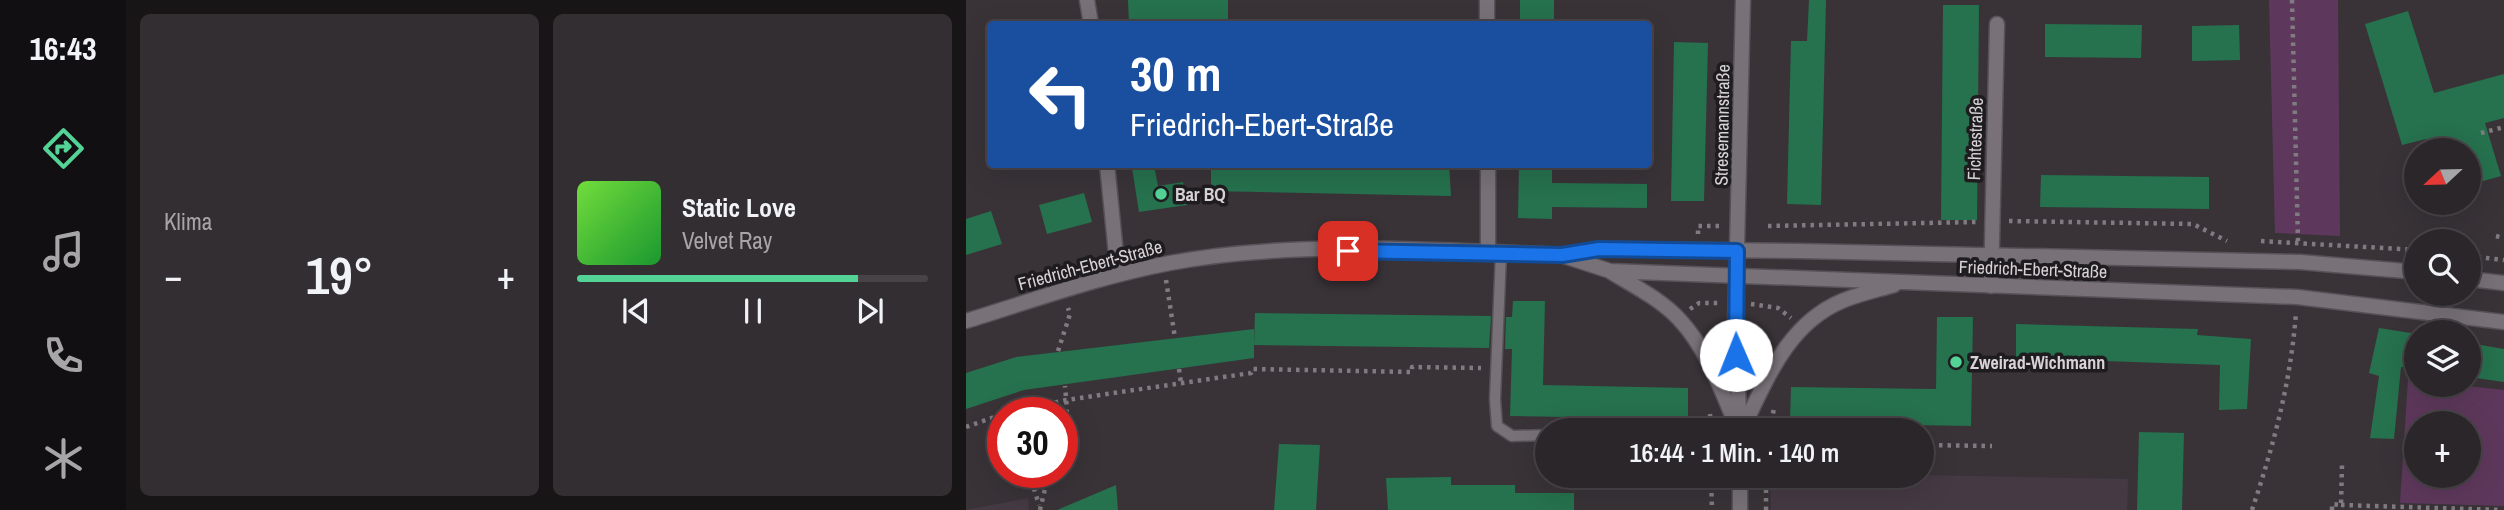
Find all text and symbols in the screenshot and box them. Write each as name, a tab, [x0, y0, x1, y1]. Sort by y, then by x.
text: 16:43	[29, 27, 97, 70]
text: 30 m	[1130, 40, 1222, 106]
icon: left	[1015, 49, 1106, 140]
street label: Stresemannstraße	[1708, 64, 1736, 186]
street label: Fichtestraße	[1961, 97, 1989, 181]
text: Friedrich-Ebert-Straße	[1130, 103, 1394, 146]
icon: directions	[39, 124, 88, 173]
north arrow	[2404, 138, 2482, 215]
map controls	[2404, 138, 2481, 488]
place label: Bar BQ	[1175, 182, 1226, 207]
marker: Bar BQ	[1153, 186, 1169, 202]
text: Static Love	[682, 190, 796, 225]
text: Klima	[164, 206, 212, 237]
pin	[1318, 221, 1378, 281]
text: Velvet Ray	[682, 225, 772, 256]
icon: music	[39, 227, 88, 276]
button: search	[2404, 229, 2481, 306]
icon: arrive	[1329, 232, 1367, 270]
street label: Friedrich-Ebert-Straße	[1015, 234, 1165, 296]
text: 19°	[305, 240, 374, 310]
text: −	[164, 250, 182, 301]
text: +	[497, 250, 515, 301]
street label: Friedrich-Ebert-Straße	[1958, 254, 2108, 284]
icon: previous	[617, 292, 655, 330]
icon: pause	[734, 292, 772, 330]
icon: next	[851, 292, 889, 330]
position arrow	[1699, 318, 1773, 392]
button: layers	[2404, 320, 2481, 397]
icon: phone	[39, 331, 88, 380]
place label: Zweirad-Wichmann	[1970, 350, 2105, 375]
marker: Zweirad-Wichmann	[1948, 354, 1964, 370]
speed limit sign: 30	[987, 397, 1078, 488]
button: +	[2404, 411, 2481, 488]
icon: climate	[39, 434, 88, 483]
text: 16:44 · 1 Min. · 140 m	[1630, 435, 1839, 470]

